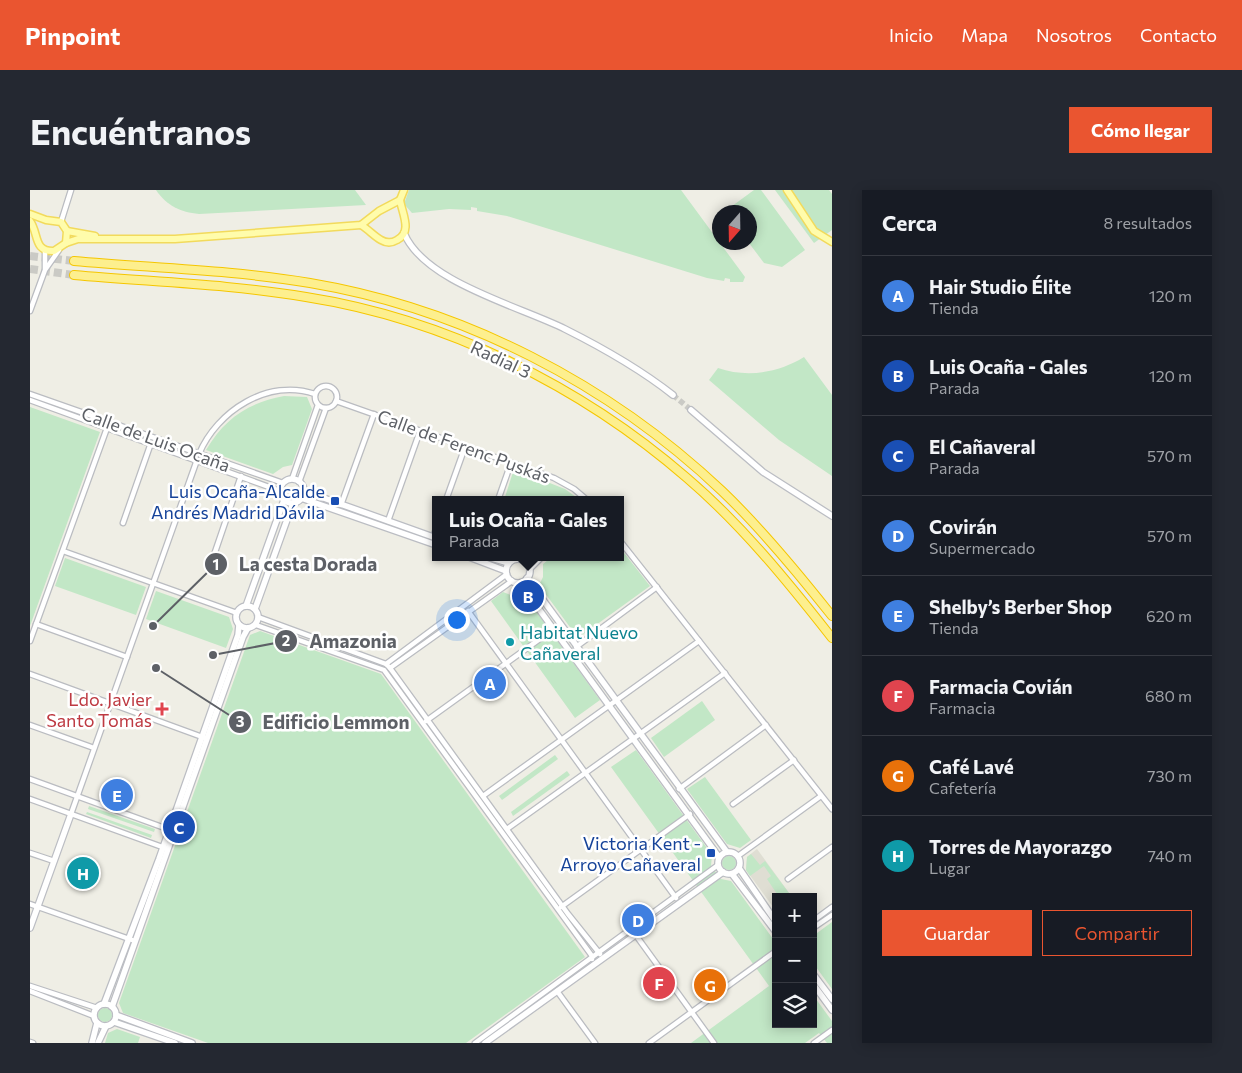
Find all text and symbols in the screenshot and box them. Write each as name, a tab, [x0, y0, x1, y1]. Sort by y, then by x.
text: Pinpoint	[25, 21, 120, 50]
text: Inicio	[889, 24, 933, 46]
text: Mapa	[961, 24, 1008, 46]
text: Nosotros	[1036, 24, 1112, 46]
text: Contacto	[1140, 24, 1217, 46]
button: Cómo llegar	[1069, 107, 1212, 153]
text: Encuéntranos	[30, 109, 251, 152]
north arrow	[712, 205, 757, 250]
text: Cerca	[882, 210, 937, 235]
text: 8 resultados	[1104, 213, 1192, 232]
text: Hair Studio Élite	[929, 275, 1071, 298]
text: A	[892, 286, 904, 305]
text: 120 m	[1149, 286, 1192, 305]
text: Tienda	[929, 298, 979, 317]
street label: Radial 3	[467, 335, 535, 383]
text: Luis Ocaña - Gales	[929, 355, 1088, 378]
text: B	[893, 366, 903, 385]
text: 120 m	[1149, 366, 1192, 385]
text: Parada	[929, 378, 980, 397]
street label: Calle de Luis Ocaña	[79, 402, 233, 476]
street label: Calle de Ferenc Puskás	[375, 404, 553, 488]
text: El Cañaveral	[929, 435, 1036, 458]
text: C	[893, 446, 903, 465]
text: 570 m	[1147, 446, 1192, 465]
text: Parada	[929, 458, 980, 477]
place label: Luis Ocaña-Alcalde Andrés Madrid Dávila	[151, 480, 325, 523]
marker: Luis Ocaña-Alcalde Andrés Madrid Dávila	[329, 495, 341, 507]
popup	[432, 496, 624, 561]
text: Luis Ocaña - Gales	[449, 508, 607, 531]
text: Covirán	[929, 515, 997, 538]
text: D	[892, 526, 904, 545]
text: 570 m	[1147, 526, 1192, 545]
text: Parada	[449, 531, 499, 550]
text: Supermercado	[929, 538, 1035, 557]
callout: La cesta Dorada	[204, 547, 387, 581]
text: La cesta Dorada	[239, 552, 377, 575]
text: 1	[213, 555, 219, 573]
pin: B	[512, 577, 544, 615]
text: Shelby’s Berber Shop	[929, 595, 1112, 618]
text: E	[893, 606, 903, 625]
text: 620 m	[1146, 606, 1192, 625]
your location	[444, 607, 470, 633]
text: Tienda	[929, 618, 979, 637]
place label: Habitat Nuevo Cañaveral	[520, 621, 638, 664]
callout: Amazonia	[274, 624, 406, 658]
text: Amazonia	[309, 629, 397, 652]
text: 2	[282, 631, 290, 649]
marker: Habitat Nuevo Cañaveral	[504, 636, 516, 648]
pin: A	[474, 664, 506, 702]
text: Farmacia Covián	[929, 675, 1073, 698]
text: F	[893, 686, 903, 705]
text: 680 m	[1145, 686, 1192, 705]
place label: Ldo. Javier Santo Tomás	[46, 688, 152, 731]
text: Farmacia	[929, 698, 995, 717]
marker: Ldo. Javier Santo Tomás	[156, 703, 168, 715]
callout: Edificio Lemmon	[227, 705, 419, 739]
text: Edificio Lemmon	[263, 710, 409, 733]
text: 3	[236, 712, 245, 730]
text: Café Lavé	[929, 755, 1014, 778]
text: G	[892, 766, 904, 785]
text: 730 m	[1147, 766, 1192, 785]
pin: E	[101, 776, 133, 814]
text: Cafetería	[929, 778, 996, 797]
pin: C	[163, 808, 195, 846]
place label: Victoria Kent - Arroyo Cañaveral	[560, 832, 701, 875]
text: Torres de Mayorazgo	[929, 835, 1112, 858]
text: H	[892, 846, 904, 865]
text: 740 m	[1147, 846, 1192, 865]
marker: Victoria Kent - Arroyo Cañaveral	[705, 847, 717, 859]
pin: H	[67, 854, 99, 892]
text: Lugar	[929, 858, 970, 877]
map controls	[772, 893, 817, 1028]
button: +	[772, 893, 817, 938]
pin: D	[622, 901, 654, 939]
button: Guardar	[882, 910, 1032, 956]
button: Compartir	[1042, 910, 1192, 956]
button: −	[772, 938, 817, 983]
pin: F	[643, 964, 675, 1002]
pin: G	[694, 966, 726, 1004]
button: layers	[772, 983, 817, 1028]

